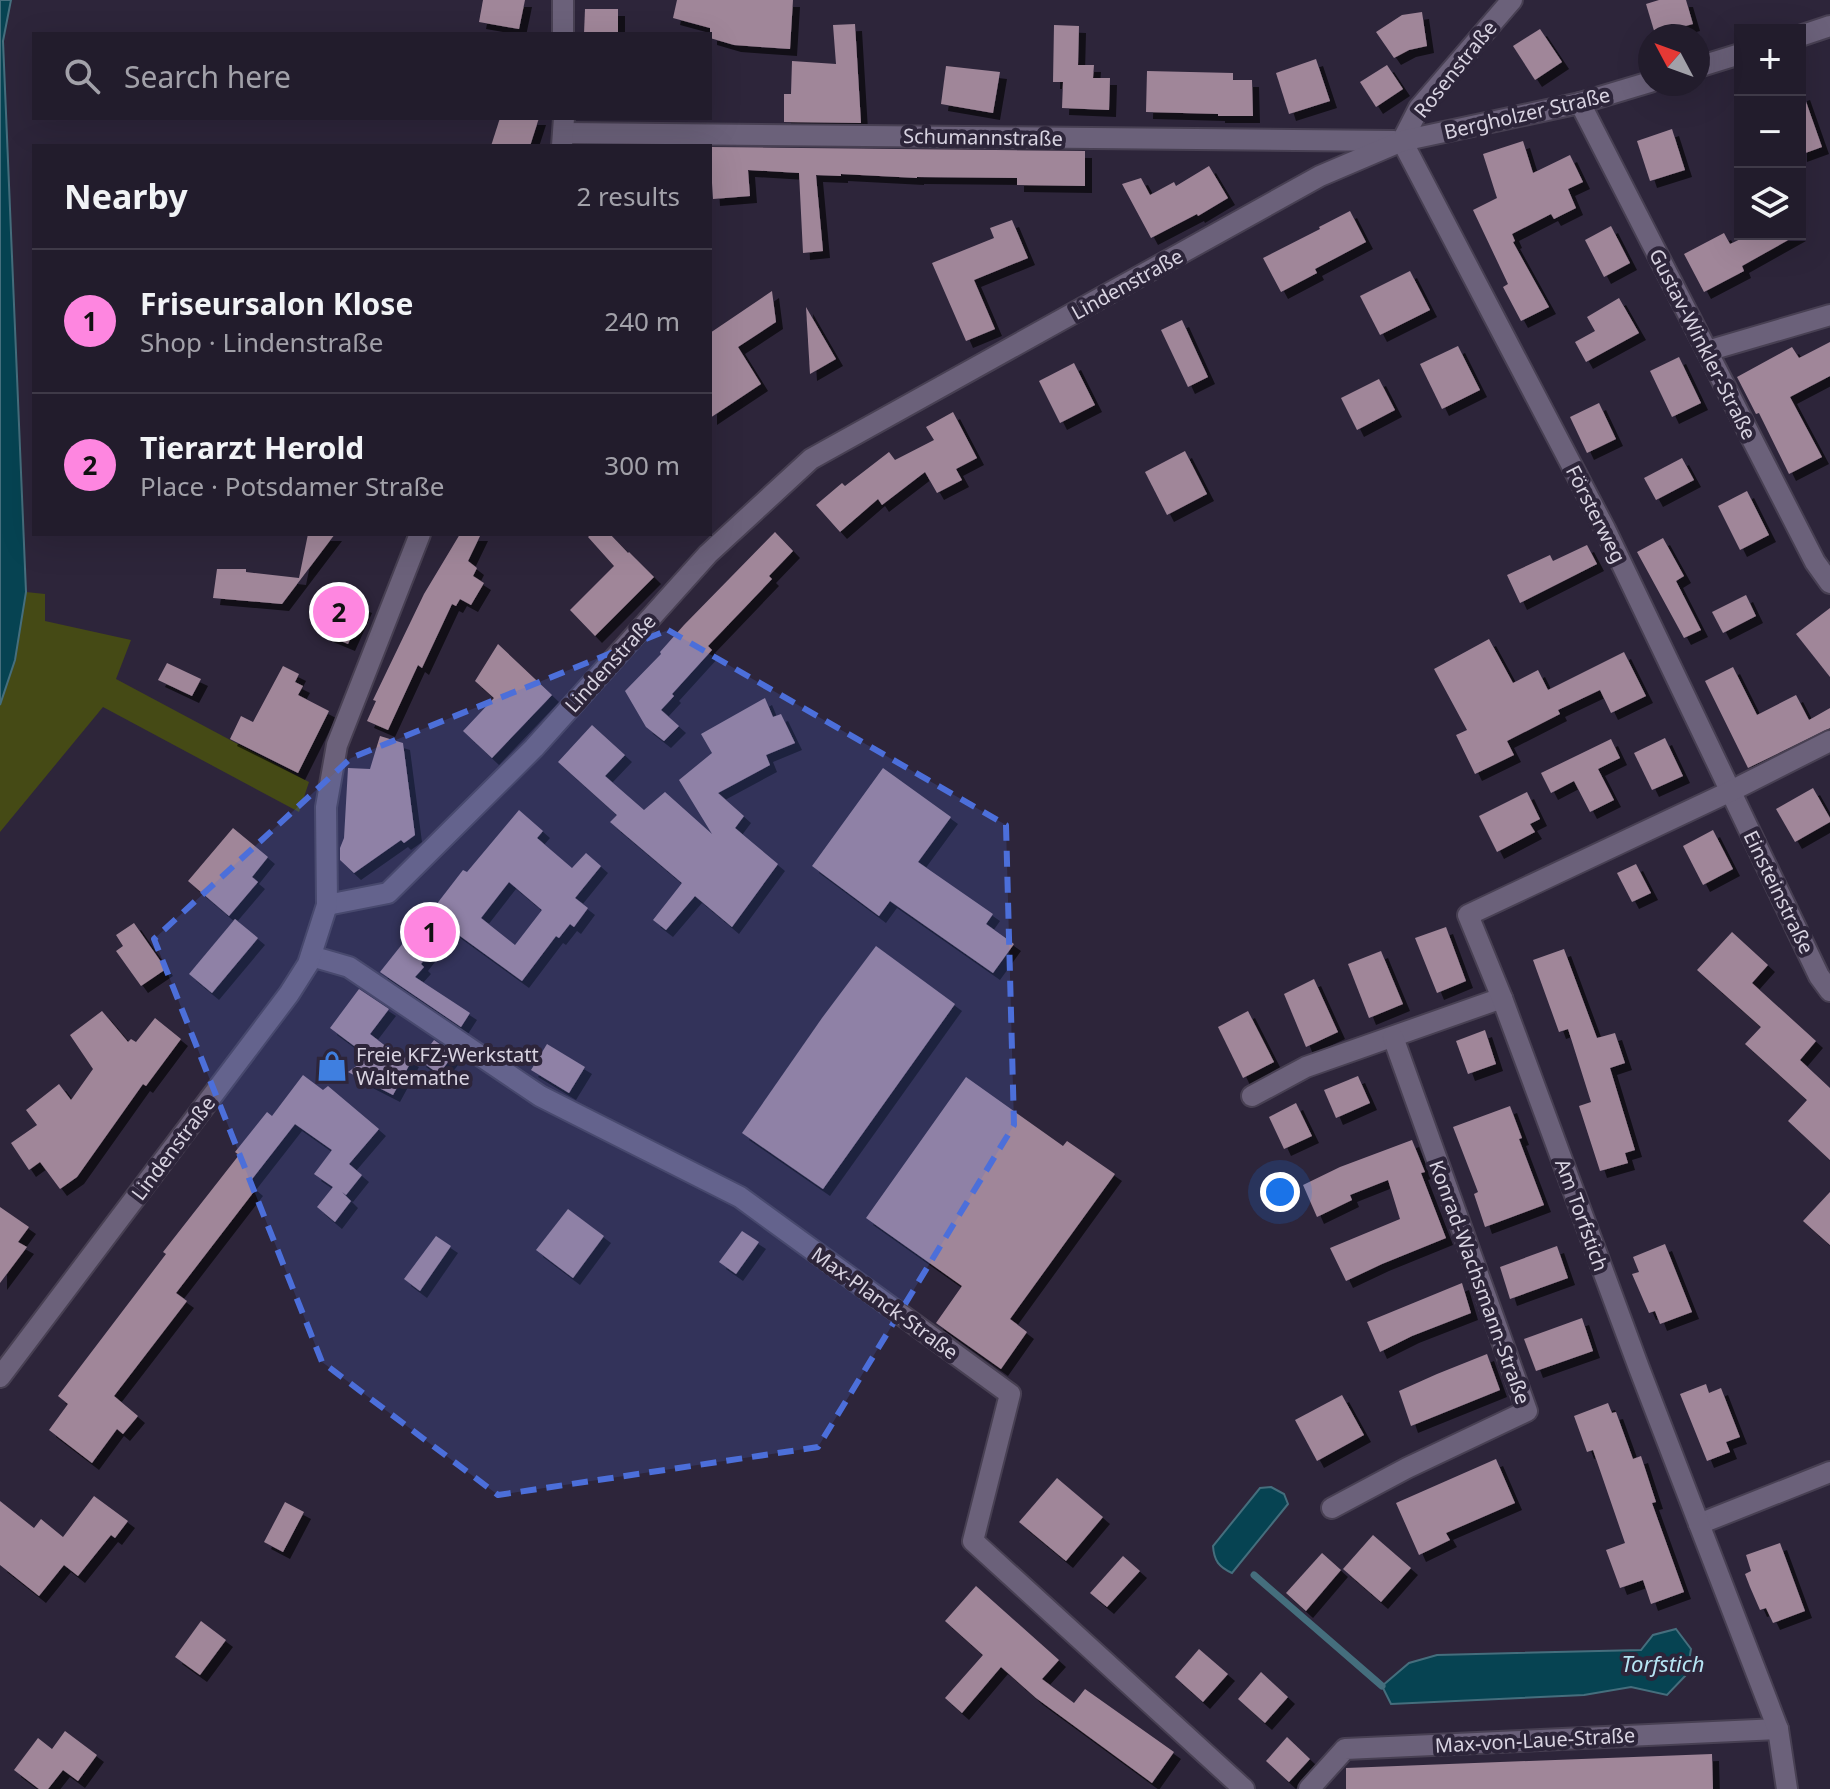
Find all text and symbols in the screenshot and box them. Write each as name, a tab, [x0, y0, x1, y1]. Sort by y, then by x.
street label: Rosenstraße	[1408, 15, 1502, 123]
north arrow	[1638, 24, 1710, 96]
map controls	[1734, 24, 1806, 240]
button: +	[1734, 24, 1806, 96]
search box	[32, 32, 712, 120]
icon: search	[60, 54, 104, 98]
text: Search here	[124, 56, 291, 97]
street label: Bergholzer Straße	[1441, 81, 1613, 145]
button: −	[1734, 96, 1806, 168]
street label: Schumannstraße	[903, 122, 1063, 152]
button: layers	[1734, 168, 1806, 240]
text: Nearby	[64, 173, 188, 219]
text: 2 results	[576, 178, 680, 214]
street label: Lindenstraße	[1066, 242, 1188, 326]
street label: Gustav-Winkler-Straße	[1643, 244, 1763, 444]
text: Friseursalon Klose	[140, 283, 413, 324]
text: 1	[83, 303, 97, 339]
text: 240 m	[604, 303, 680, 339]
text: Shop · Lindenstraße	[140, 324, 383, 360]
text: Tierarzt Herold	[140, 427, 364, 468]
text: 2	[83, 447, 97, 483]
text: 300 m	[604, 447, 680, 483]
street label: Försterweg	[1560, 460, 1632, 568]
text: Place · Potsdamer Straße	[140, 468, 445, 504]
pin: 2	[313, 582, 365, 642]
street label: Lindenstraße	[559, 608, 661, 718]
street label: Einsteinstraße	[1737, 826, 1821, 958]
pin: 1	[404, 902, 456, 962]
place label: Freie KFZ-Werkstatt Waltemathe	[356, 1041, 539, 1091]
shop icon: Freie KFZ-Werkstatt Waltemathe	[315, 1049, 349, 1083]
street label: Lindenstraße	[125, 1090, 221, 1206]
street label: Am Torfstich	[1549, 1155, 1615, 1275]
street label: Konrad-Wachsmann-Straße	[1423, 1156, 1537, 1408]
your location	[1260, 1172, 1300, 1212]
street label: Max-Planck-Straße	[806, 1241, 964, 1365]
water label: Torfstich	[1622, 1648, 1704, 1678]
street label: Max-von-Laue-Straße	[1434, 1721, 1636, 1759]

